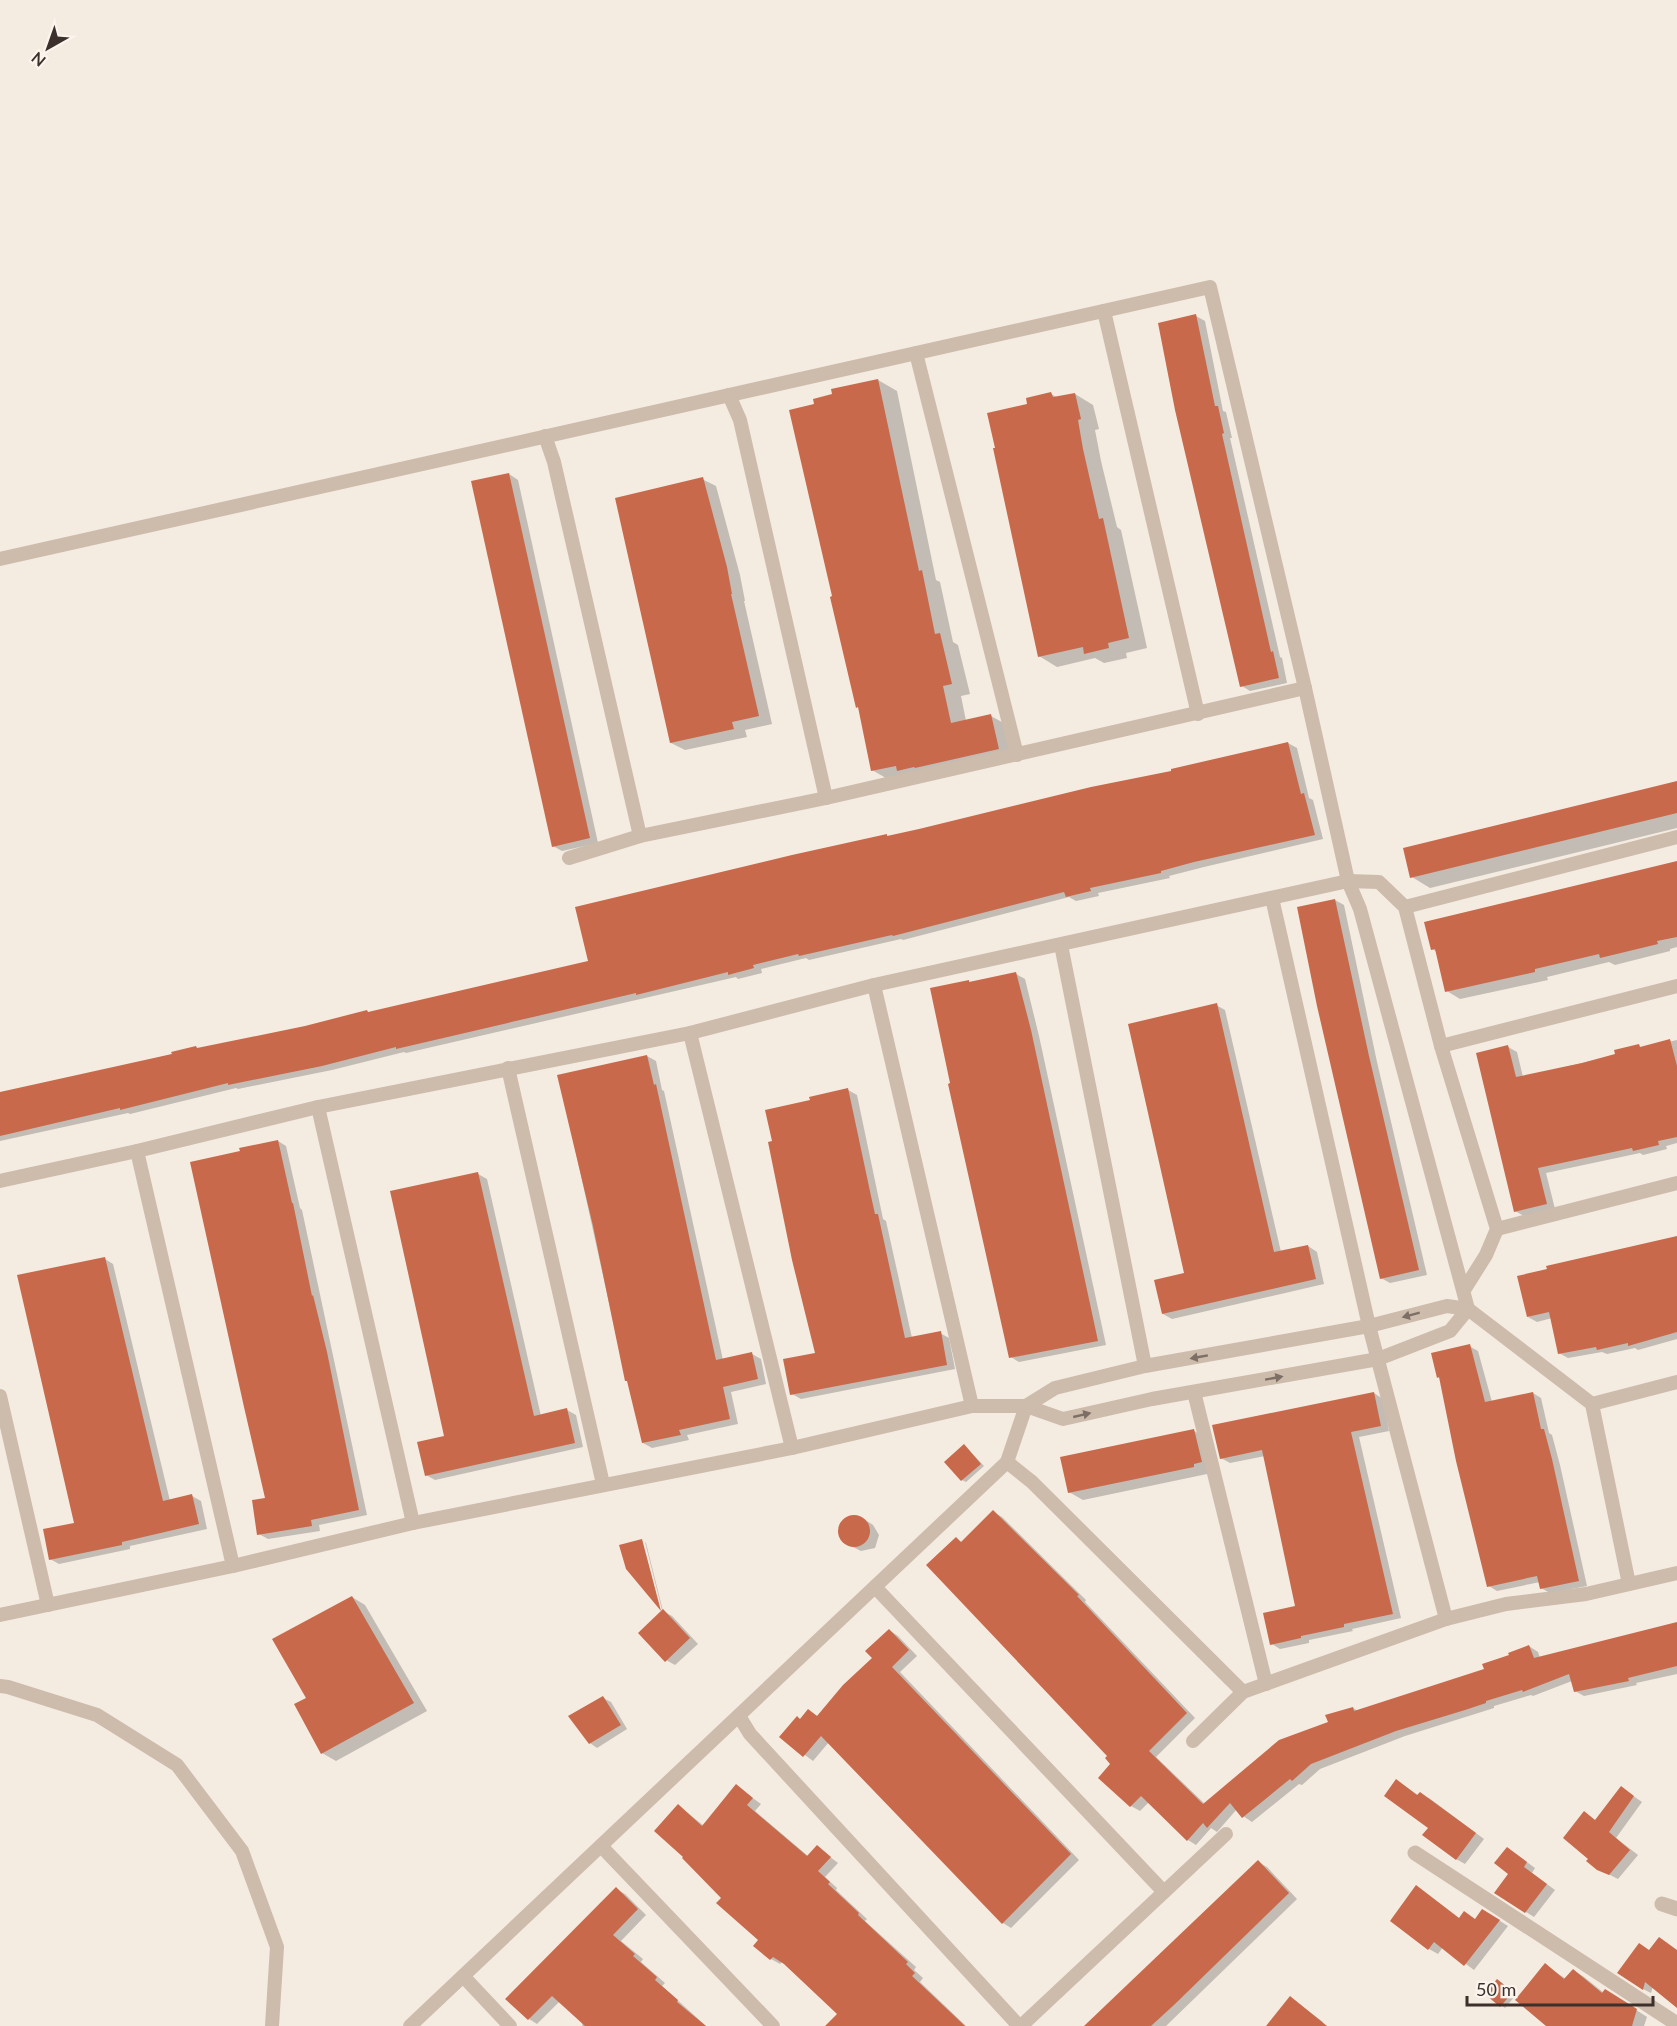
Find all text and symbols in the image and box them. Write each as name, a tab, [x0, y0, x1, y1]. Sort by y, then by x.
north arrow	[18, 18, 78, 78]
text: N	[27, 49, 49, 71]
one-way arrow	[1402, 1311, 1420, 1321]
one-way arrow	[1189, 1353, 1208, 1362]
one-way arrow	[1264, 1373, 1283, 1382]
one-way arrow	[1073, 1409, 1092, 1419]
scale bar	[1467, 1969, 1653, 2007]
text: 50 m	[1476, 1978, 1516, 2000]

